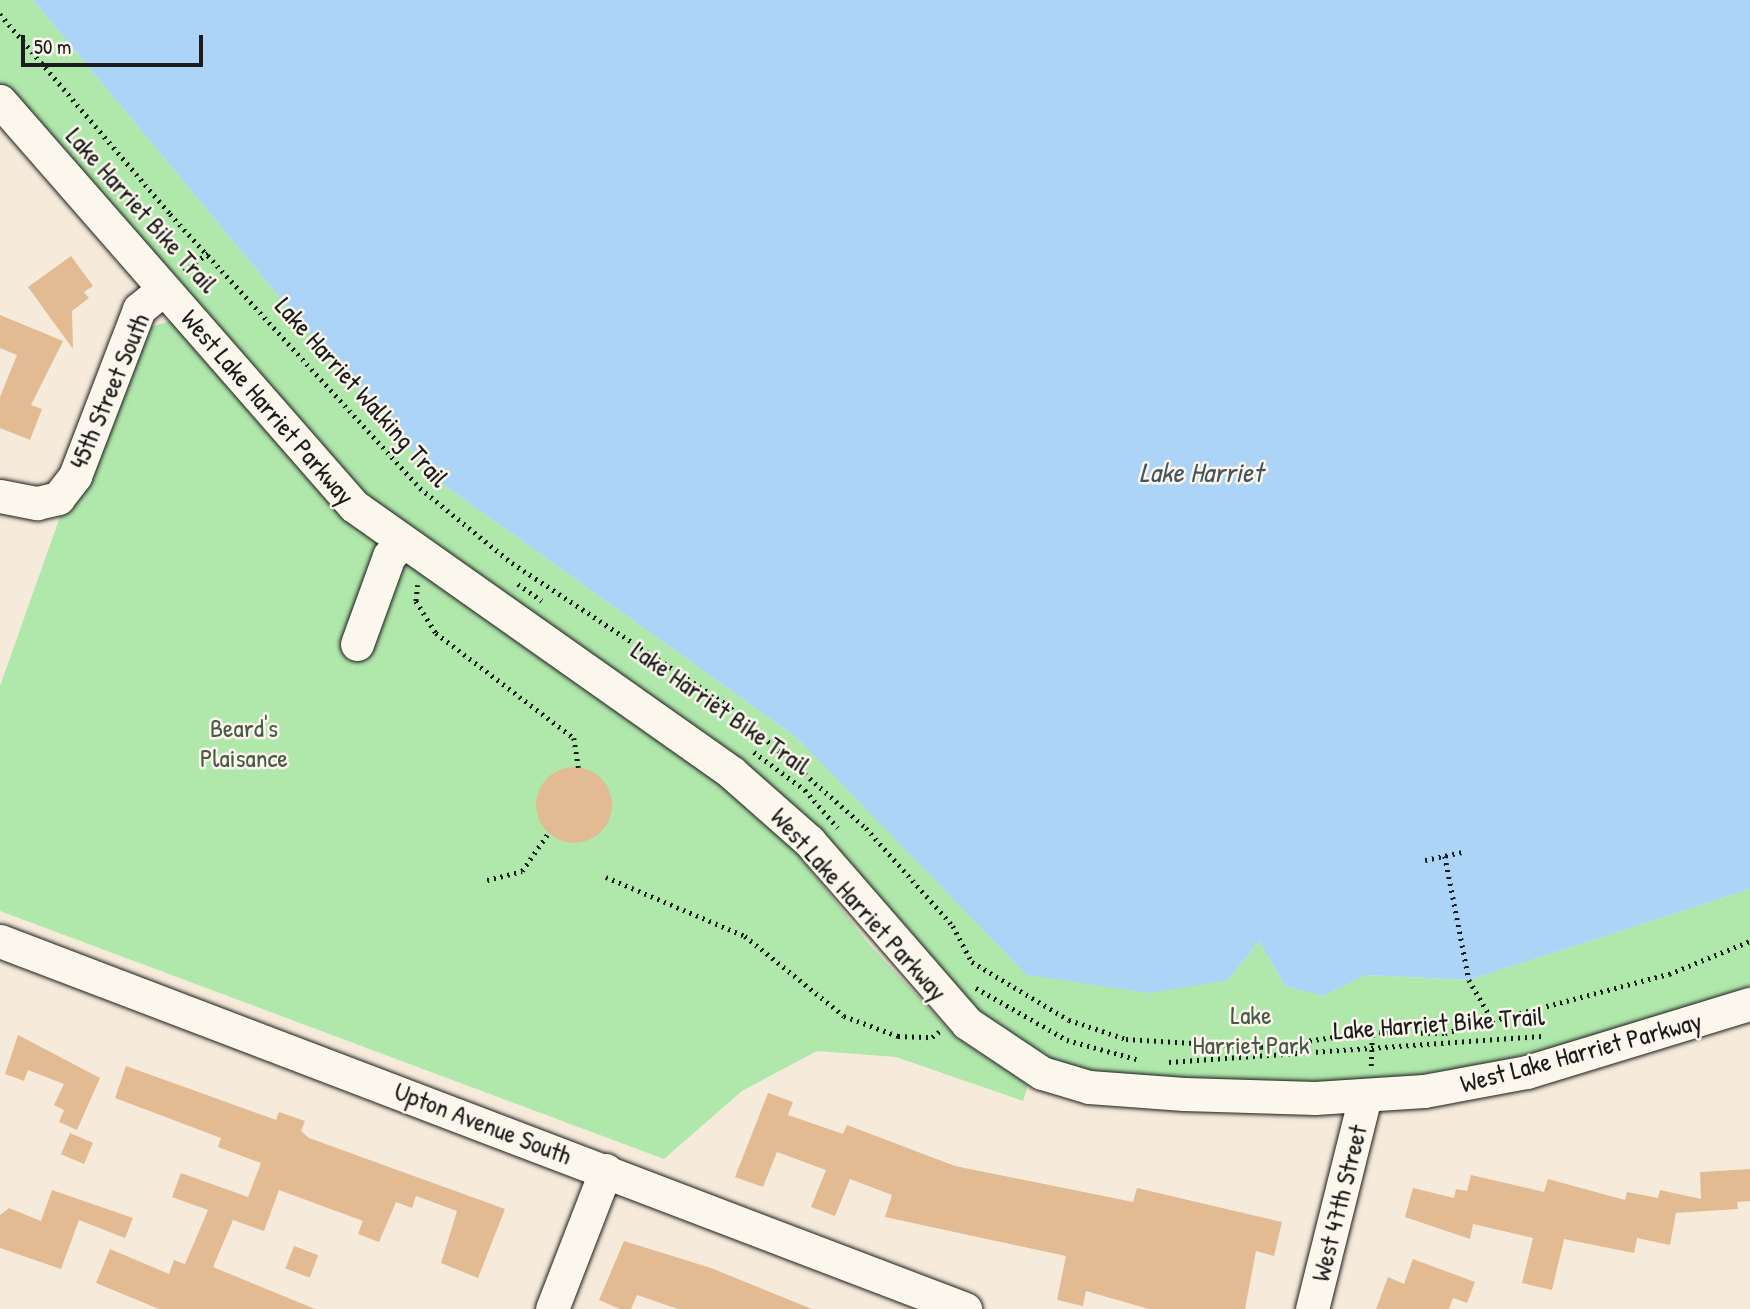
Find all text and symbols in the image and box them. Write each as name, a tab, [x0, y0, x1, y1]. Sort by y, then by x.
scale bar	[24, 21, 206, 65]
text: 50 m	[34, 32, 71, 61]
street label: Lake Harriet Bike Trail	[60, 121, 224, 299]
street label: Lake Harriet Walking Trail	[269, 291, 455, 493]
street label: West Lake Harriet Parkway	[175, 303, 361, 511]
street label: 45th Street South	[62, 309, 156, 473]
water label: Lake Harriet	[1139, 455, 1263, 489]
street label: Lake Harriet Bike Trail	[625, 635, 817, 781]
park label: Beard's Plaisance	[200, 712, 288, 774]
street label: West Lake Harriet Parkway	[764, 801, 954, 1007]
park label: Lake Harriet Park	[1193, 999, 1309, 1060]
street label: Lake Harriet Bike Trail	[1332, 1000, 1546, 1046]
street label: West Lake Harriet Parkway	[1457, 1005, 1705, 1099]
street label: Upton Avenue South	[390, 1075, 576, 1171]
street label: West 47th Street	[1304, 1121, 1374, 1285]

